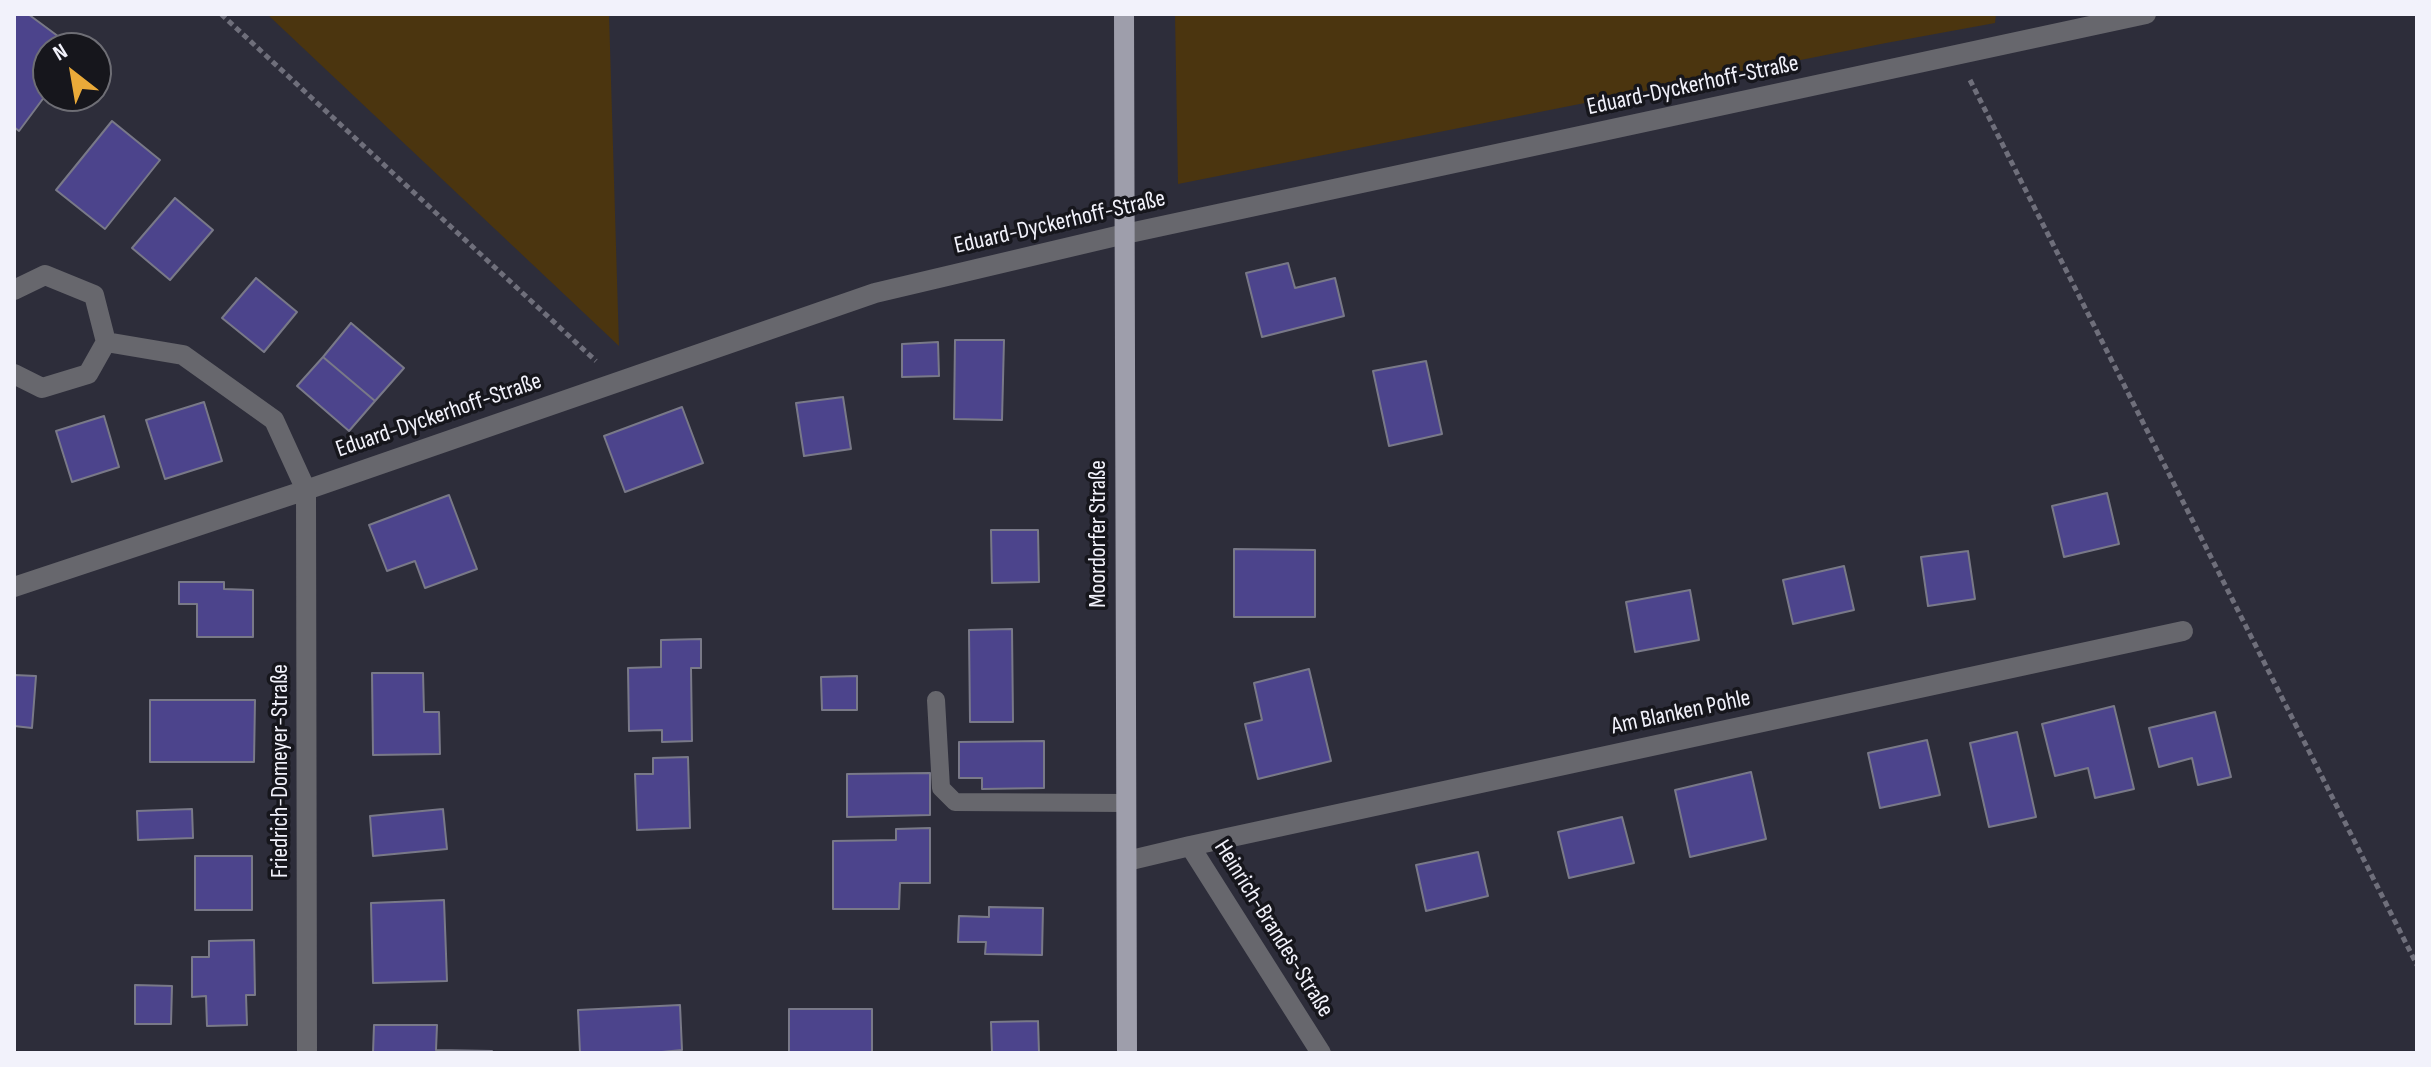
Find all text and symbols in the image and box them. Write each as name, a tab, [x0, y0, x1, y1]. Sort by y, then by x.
north arrow	[32, 32, 112, 112]
text: N	[48, 38, 72, 67]
street label: Eduard-Dyckerhoff-Straße	[1585, 50, 1801, 122]
street label: Eduard-Dyckerhoff-Straße	[952, 185, 1168, 261]
street label: Eduard-Dyckerhoff-Straße	[332, 367, 546, 465]
street label: Moordorfer Straße	[1085, 460, 1113, 608]
street label: Friedrich-Domeyer-Straße	[267, 664, 295, 878]
street label: Am Blanken Pohle	[1609, 684, 1753, 742]
street label: Heinrich-Brandes-Straße	[1207, 835, 1339, 1023]

